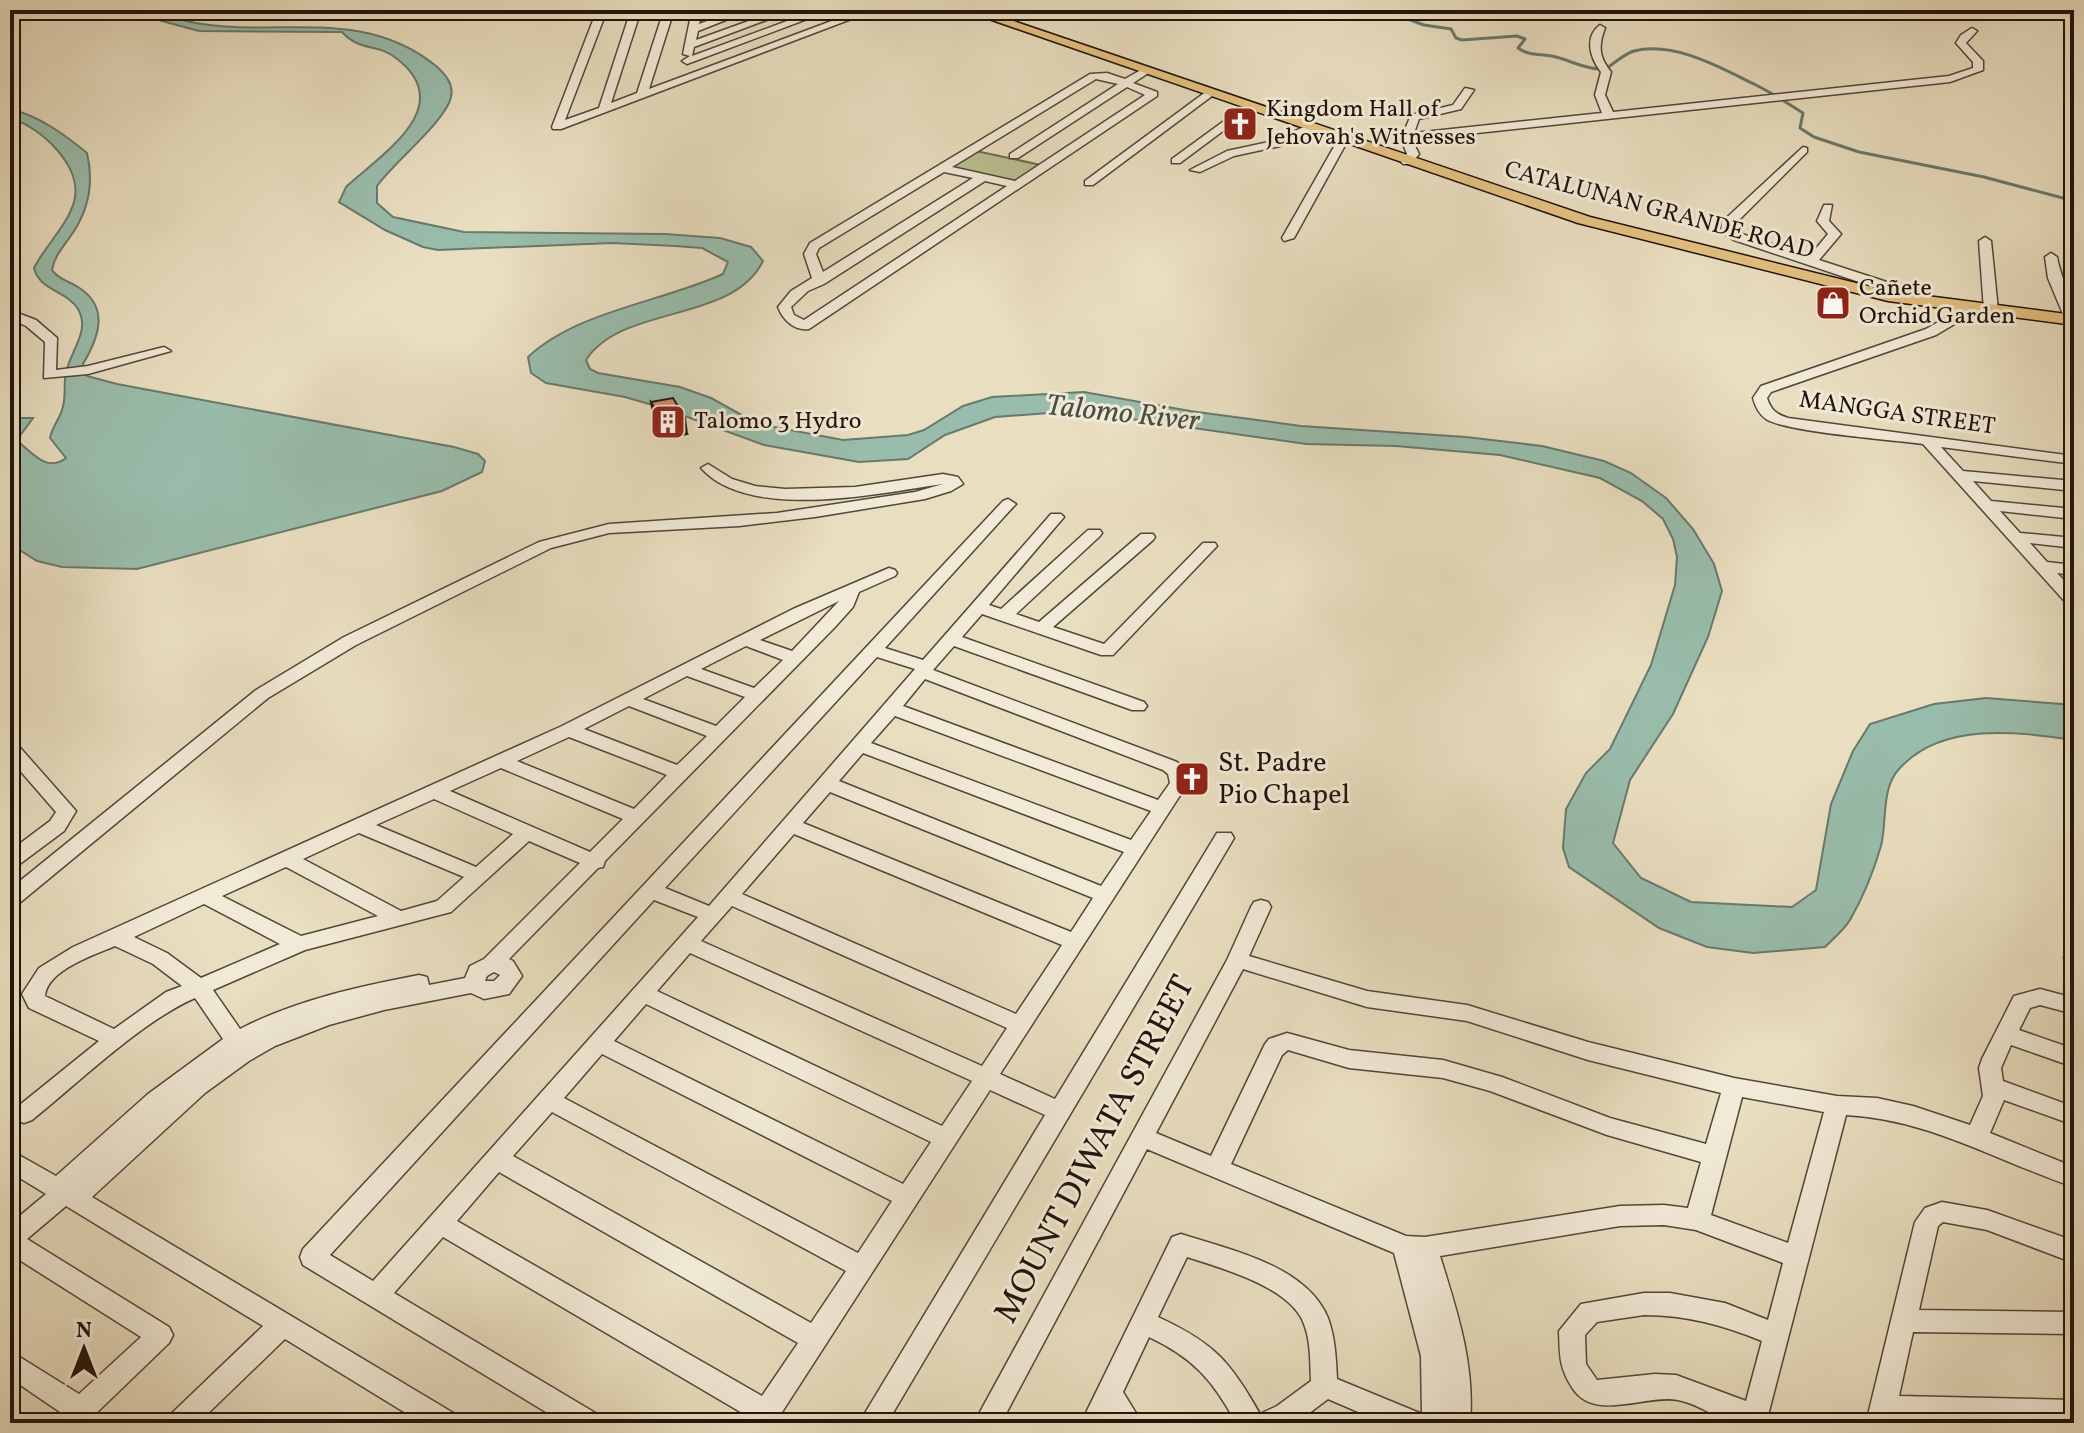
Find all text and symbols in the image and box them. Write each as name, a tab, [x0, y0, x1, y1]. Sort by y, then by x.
place label: Kingdom Hall of Jehovah's Witnesses	[1266, 93, 1476, 155]
church icon: Kingdom Hall of Jehovah's Witnesses	[1221, 105, 1259, 143]
street label: CATALUNAN GRANDE ROAD	[1500, 153, 1818, 269]
place label: Cañete Orchid Garden	[1859, 272, 2015, 334]
shop icon: Cañete Orchid Garden	[1814, 284, 1852, 322]
street label: MANGGA STREET	[1797, 383, 1997, 445]
water label: Talomo River	[1044, 385, 1203, 443]
building icon: Talomo 3 Hydro	[649, 403, 687, 441]
place label: Talomo 3 Hydro	[694, 405, 862, 439]
place label: St. Padre Pio Chapel	[1218, 744, 1350, 815]
church icon: St. Padre Pio Chapel	[1173, 760, 1211, 798]
street label: MOUNT DIWATA STREET	[984, 968, 1208, 1332]
north arrow	[44, 1309, 124, 1389]
text: N	[76, 1316, 92, 1347]

